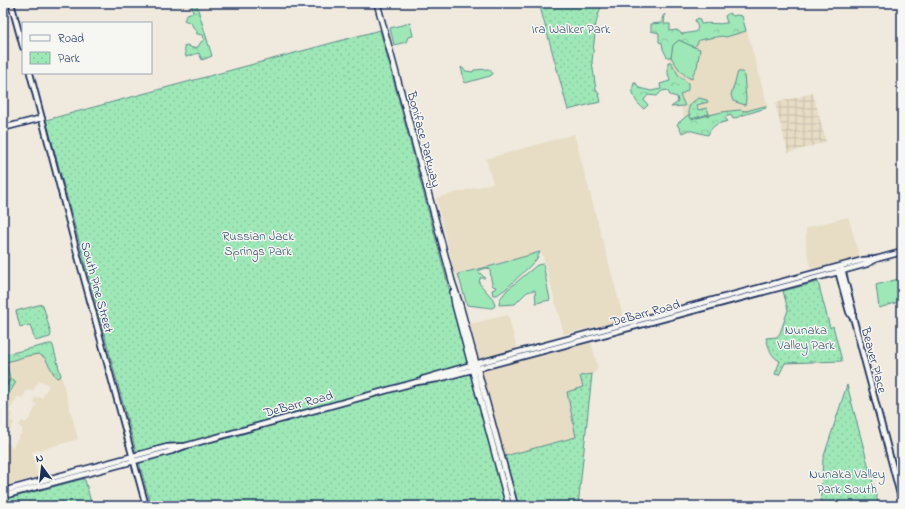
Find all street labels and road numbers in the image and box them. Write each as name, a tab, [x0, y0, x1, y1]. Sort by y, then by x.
street label: Boniface Parkway	[400, 88, 445, 190]
street label: South Pine Street	[75, 240, 118, 336]
street label: DeBarr Road	[608, 295, 683, 332]
street label: Beaver Place	[855, 324, 892, 396]
street label: DeBarr Road	[261, 386, 336, 423]

